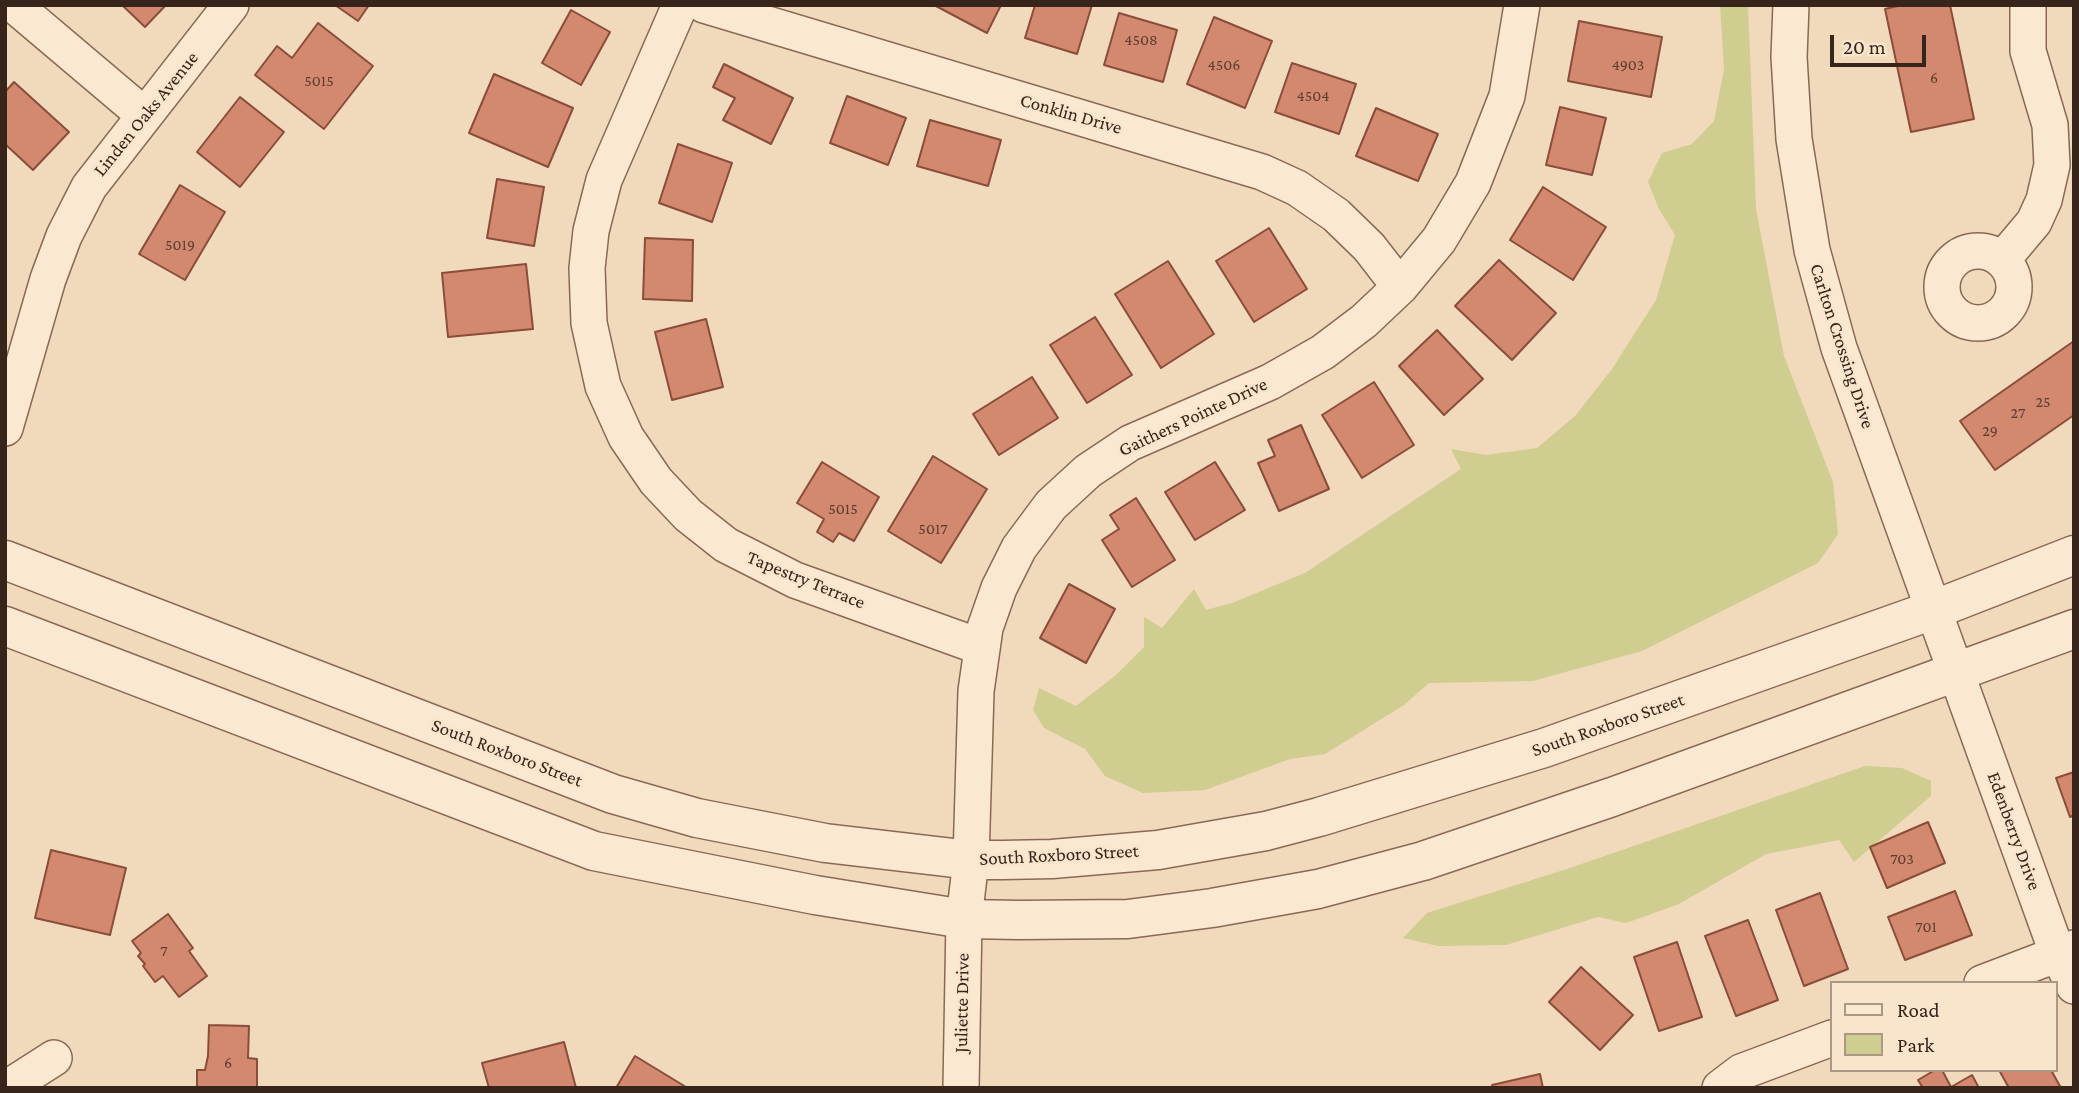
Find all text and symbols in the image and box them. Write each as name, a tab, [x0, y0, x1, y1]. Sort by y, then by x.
scale bar	[1834, 21, 1930, 65]
house number: 4508	[1124, 30, 1158, 50]
text: 20 m	[1843, 35, 1886, 59]
street label: Linden Oaks Avenue	[89, 47, 203, 181]
house number: 4506	[1208, 55, 1240, 75]
house number: 4903	[1612, 55, 1644, 75]
house number: 6	[1930, 68, 1938, 88]
house number: 5015	[304, 71, 334, 91]
house number: 4504	[1297, 86, 1329, 106]
street label: Conklin Drive	[1017, 89, 1125, 139]
house number: 5019	[165, 235, 195, 255]
street label: Carlton Crossing Drive	[1805, 261, 1879, 431]
street label: Gaithers Pointe Drive	[1115, 373, 1271, 461]
house number: 25	[2035, 392, 2051, 412]
house number: 27	[2011, 403, 2025, 423]
house number: 29	[1982, 421, 1998, 441]
house number: 5015	[828, 499, 858, 519]
house number: 5017	[918, 519, 948, 539]
street label: Tapestry Terrace	[743, 546, 869, 614]
street label: South Roxboro Street	[1529, 688, 1687, 762]
street label: South Roxboro Street	[428, 714, 586, 792]
street label: Edenberry Drive	[1982, 769, 2046, 893]
street label: South Roxboro Street	[979, 839, 1139, 871]
house number: 703	[1890, 849, 1914, 869]
house number: 701	[1915, 917, 1937, 937]
house number: 7	[160, 941, 168, 961]
street label: Juliette Drive	[950, 953, 974, 1053]
legend	[1830, 981, 2058, 1072]
text: Road	[1897, 998, 1940, 1022]
text: Park	[1897, 1033, 1934, 1057]
house number: 6	[224, 1053, 232, 1073]

